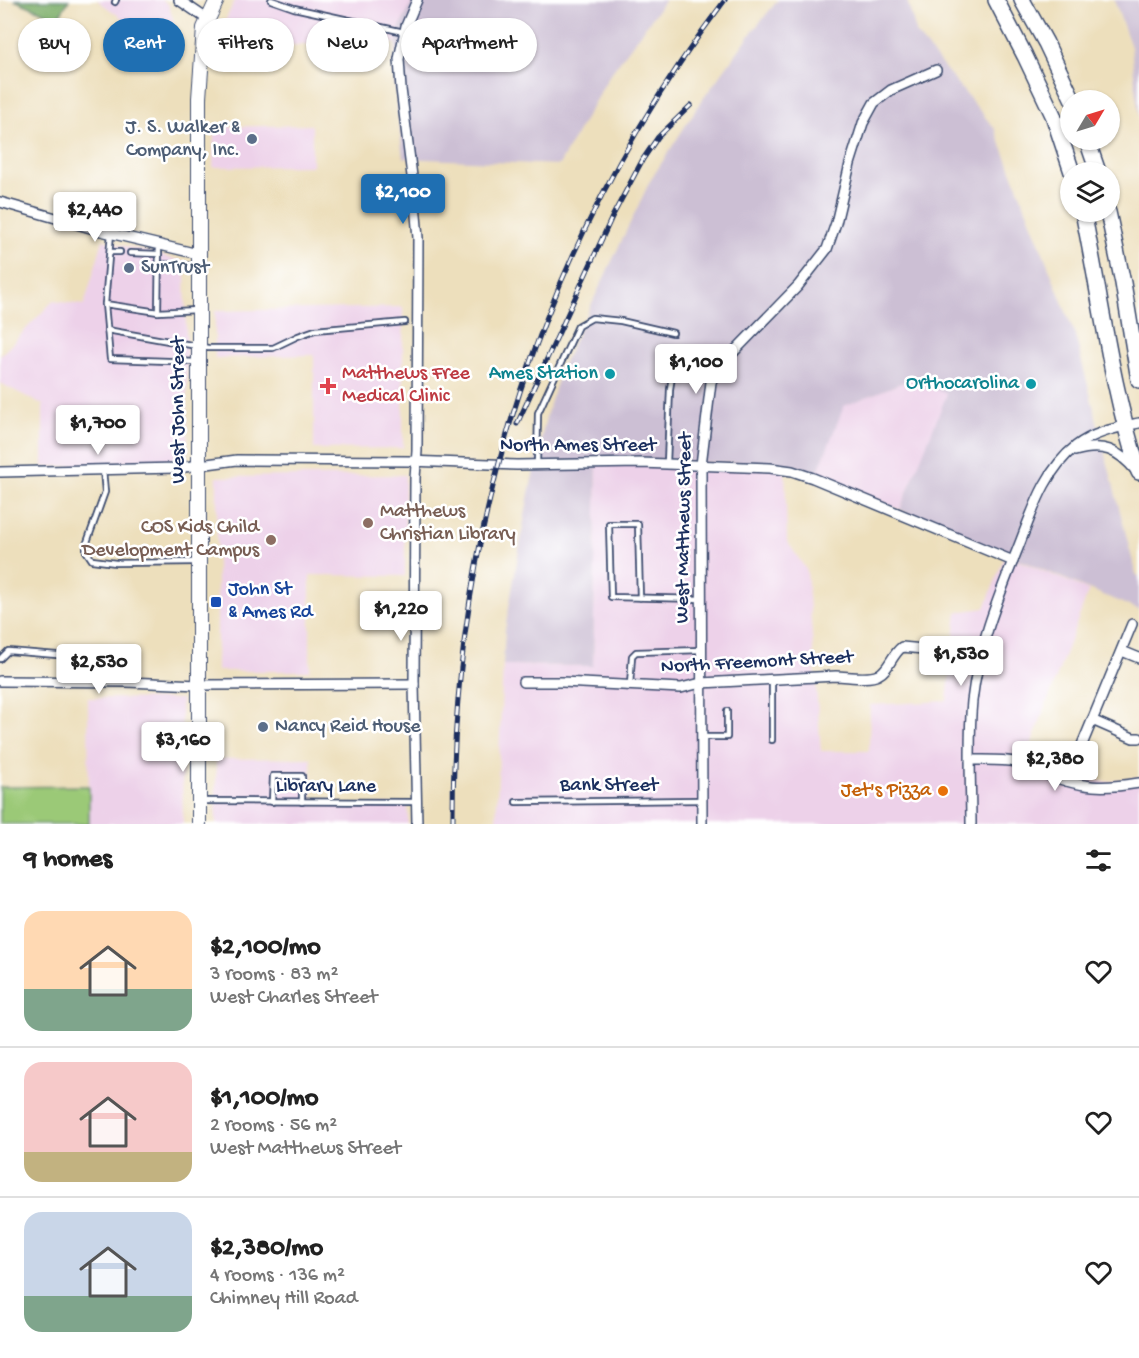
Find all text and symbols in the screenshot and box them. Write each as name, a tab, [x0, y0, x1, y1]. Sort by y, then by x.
chip: Buy	[18, 18, 91, 72]
chip: Rent	[103, 18, 185, 72]
chip: Filters	[197, 18, 294, 72]
chip: New	[306, 18, 389, 72]
chip: Apartment	[401, 18, 537, 72]
north arrow	[1060, 90, 1120, 150]
map controls	[1060, 90, 1120, 222]
place label: J. S. Walker & Company, Inc.	[125, 117, 241, 163]
marker: J. S. Walker & Company, Inc.	[245, 132, 259, 146]
button: layers	[1060, 162, 1120, 222]
pin: $2,100	[354, 174, 452, 225]
text: $2,100	[375, 182, 431, 205]
pin: $2,440	[46, 192, 144, 243]
text: $2,440	[67, 200, 123, 223]
place label: SunTrust	[141, 257, 211, 280]
marker: SunTrust	[122, 261, 136, 275]
street label: West John Street	[168, 335, 191, 483]
pin: $1,100	[647, 344, 745, 395]
text: $1,100	[669, 352, 723, 375]
place label: Matthews Free Medical Clinic	[342, 363, 471, 409]
place label: Ames Station	[489, 363, 598, 386]
marker: Ames Station	[603, 367, 617, 381]
place label: Orthocarolina	[906, 373, 1020, 396]
marker: Matthews Free Medical Clinic	[319, 377, 337, 395]
marker: Orthocarolina	[1024, 377, 1038, 391]
pin: $1,700	[49, 405, 147, 456]
text: $1,700	[70, 413, 126, 436]
street label: West Matthews Street	[672, 431, 698, 624]
street label: North Ames Street	[500, 435, 658, 458]
place label: Matthews Christian Library	[380, 501, 516, 547]
marker: Matthews Christian Library	[361, 516, 375, 530]
place label: COS Kids Child Development Campus	[80, 517, 261, 563]
marker: COS Kids Child Development Campus	[264, 533, 278, 547]
place label: John St & Ames Rd	[228, 579, 315, 625]
pin: $1,220	[352, 591, 450, 642]
marker: John St & Ames Rd	[209, 595, 223, 609]
text: $1,220	[374, 599, 428, 622]
pin: $1,530	[912, 636, 1010, 687]
pin: $2,530	[50, 644, 148, 695]
text: $1,530	[933, 644, 989, 667]
street label: North Freemont Street	[660, 646, 856, 680]
text: $2,530	[70, 652, 128, 675]
place label: Nancy Reid House	[275, 716, 421, 739]
marker: Nancy Reid House	[256, 720, 270, 734]
pin: $3,160	[134, 722, 232, 773]
text: $3,160	[155, 730, 211, 753]
pin: $2,380	[1006, 741, 1104, 792]
text: $2,380	[1026, 749, 1084, 772]
street label: Bank Street	[559, 775, 660, 798]
street label: Library Lane	[276, 776, 377, 799]
place label: Jet's Pizza	[841, 780, 932, 803]
marker: Jet's Pizza	[936, 784, 950, 798]
icon: filters	[1082, 844, 1115, 877]
text: 9 homes	[24, 845, 112, 876]
text: $2,100/mo	[210, 933, 321, 964]
icon: home	[72, 935, 144, 1007]
icon: heart	[1082, 955, 1115, 988]
text: 3 rooms · 83 m²	[210, 964, 338, 987]
text: West Charles Street	[210, 987, 378, 1010]
text: $1,100/mo	[210, 1084, 319, 1115]
icon: home	[72, 1086, 144, 1158]
icon: heart	[1082, 1106, 1115, 1139]
text: 2 rooms · 56 m²	[210, 1115, 337, 1138]
text: West Matthews Street	[210, 1138, 401, 1161]
text: $2,380/mo	[210, 1234, 323, 1265]
icon: home	[72, 1236, 144, 1308]
icon: heart	[1082, 1256, 1115, 1289]
text: 4 rooms · 136 m²	[210, 1265, 345, 1288]
text: Chimney Hill Road	[210, 1288, 358, 1311]

